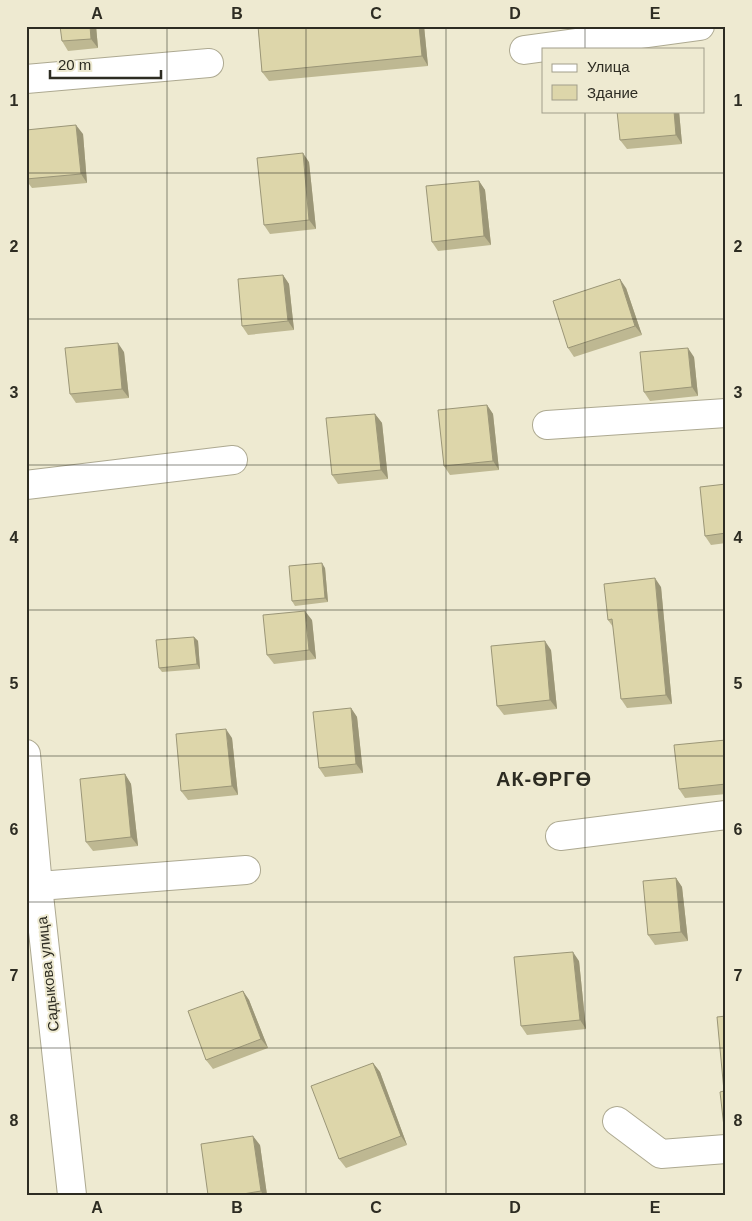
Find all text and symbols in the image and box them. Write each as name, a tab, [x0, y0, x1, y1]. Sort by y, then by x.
text: A	[91, 5, 103, 22]
text: B	[231, 5, 243, 22]
text: C	[370, 5, 382, 22]
text: D	[509, 5, 521, 22]
text: E	[650, 5, 661, 22]
scale bar	[50, 48, 161, 80]
legend	[542, 48, 704, 112]
text: 20 m	[58, 56, 91, 73]
text: Улица	[587, 58, 630, 75]
text: Здание	[587, 84, 638, 101]
text: 1	[10, 92, 19, 109]
text: 1	[734, 92, 743, 109]
text: 2	[10, 238, 19, 255]
text: 2	[734, 238, 743, 255]
text: 3	[10, 384, 19, 401]
text: 3	[734, 384, 743, 401]
text: 4	[10, 529, 19, 546]
text: 4	[734, 529, 743, 546]
text: 5	[10, 675, 19, 692]
text: 5	[734, 675, 743, 692]
district label: АК-ӨРГӨ	[496, 768, 592, 790]
text: 6	[10, 821, 19, 838]
text: 6	[734, 821, 743, 838]
street label: Садыкова улица	[33, 915, 62, 1032]
text: 7	[10, 967, 19, 984]
text: 7	[734, 967, 743, 984]
text: 8	[10, 1112, 19, 1129]
text: 8	[734, 1112, 743, 1129]
text: A	[91, 1199, 103, 1216]
text: B	[231, 1199, 243, 1216]
text: C	[370, 1199, 382, 1216]
text: D	[509, 1199, 521, 1216]
text: E	[650, 1199, 661, 1216]

